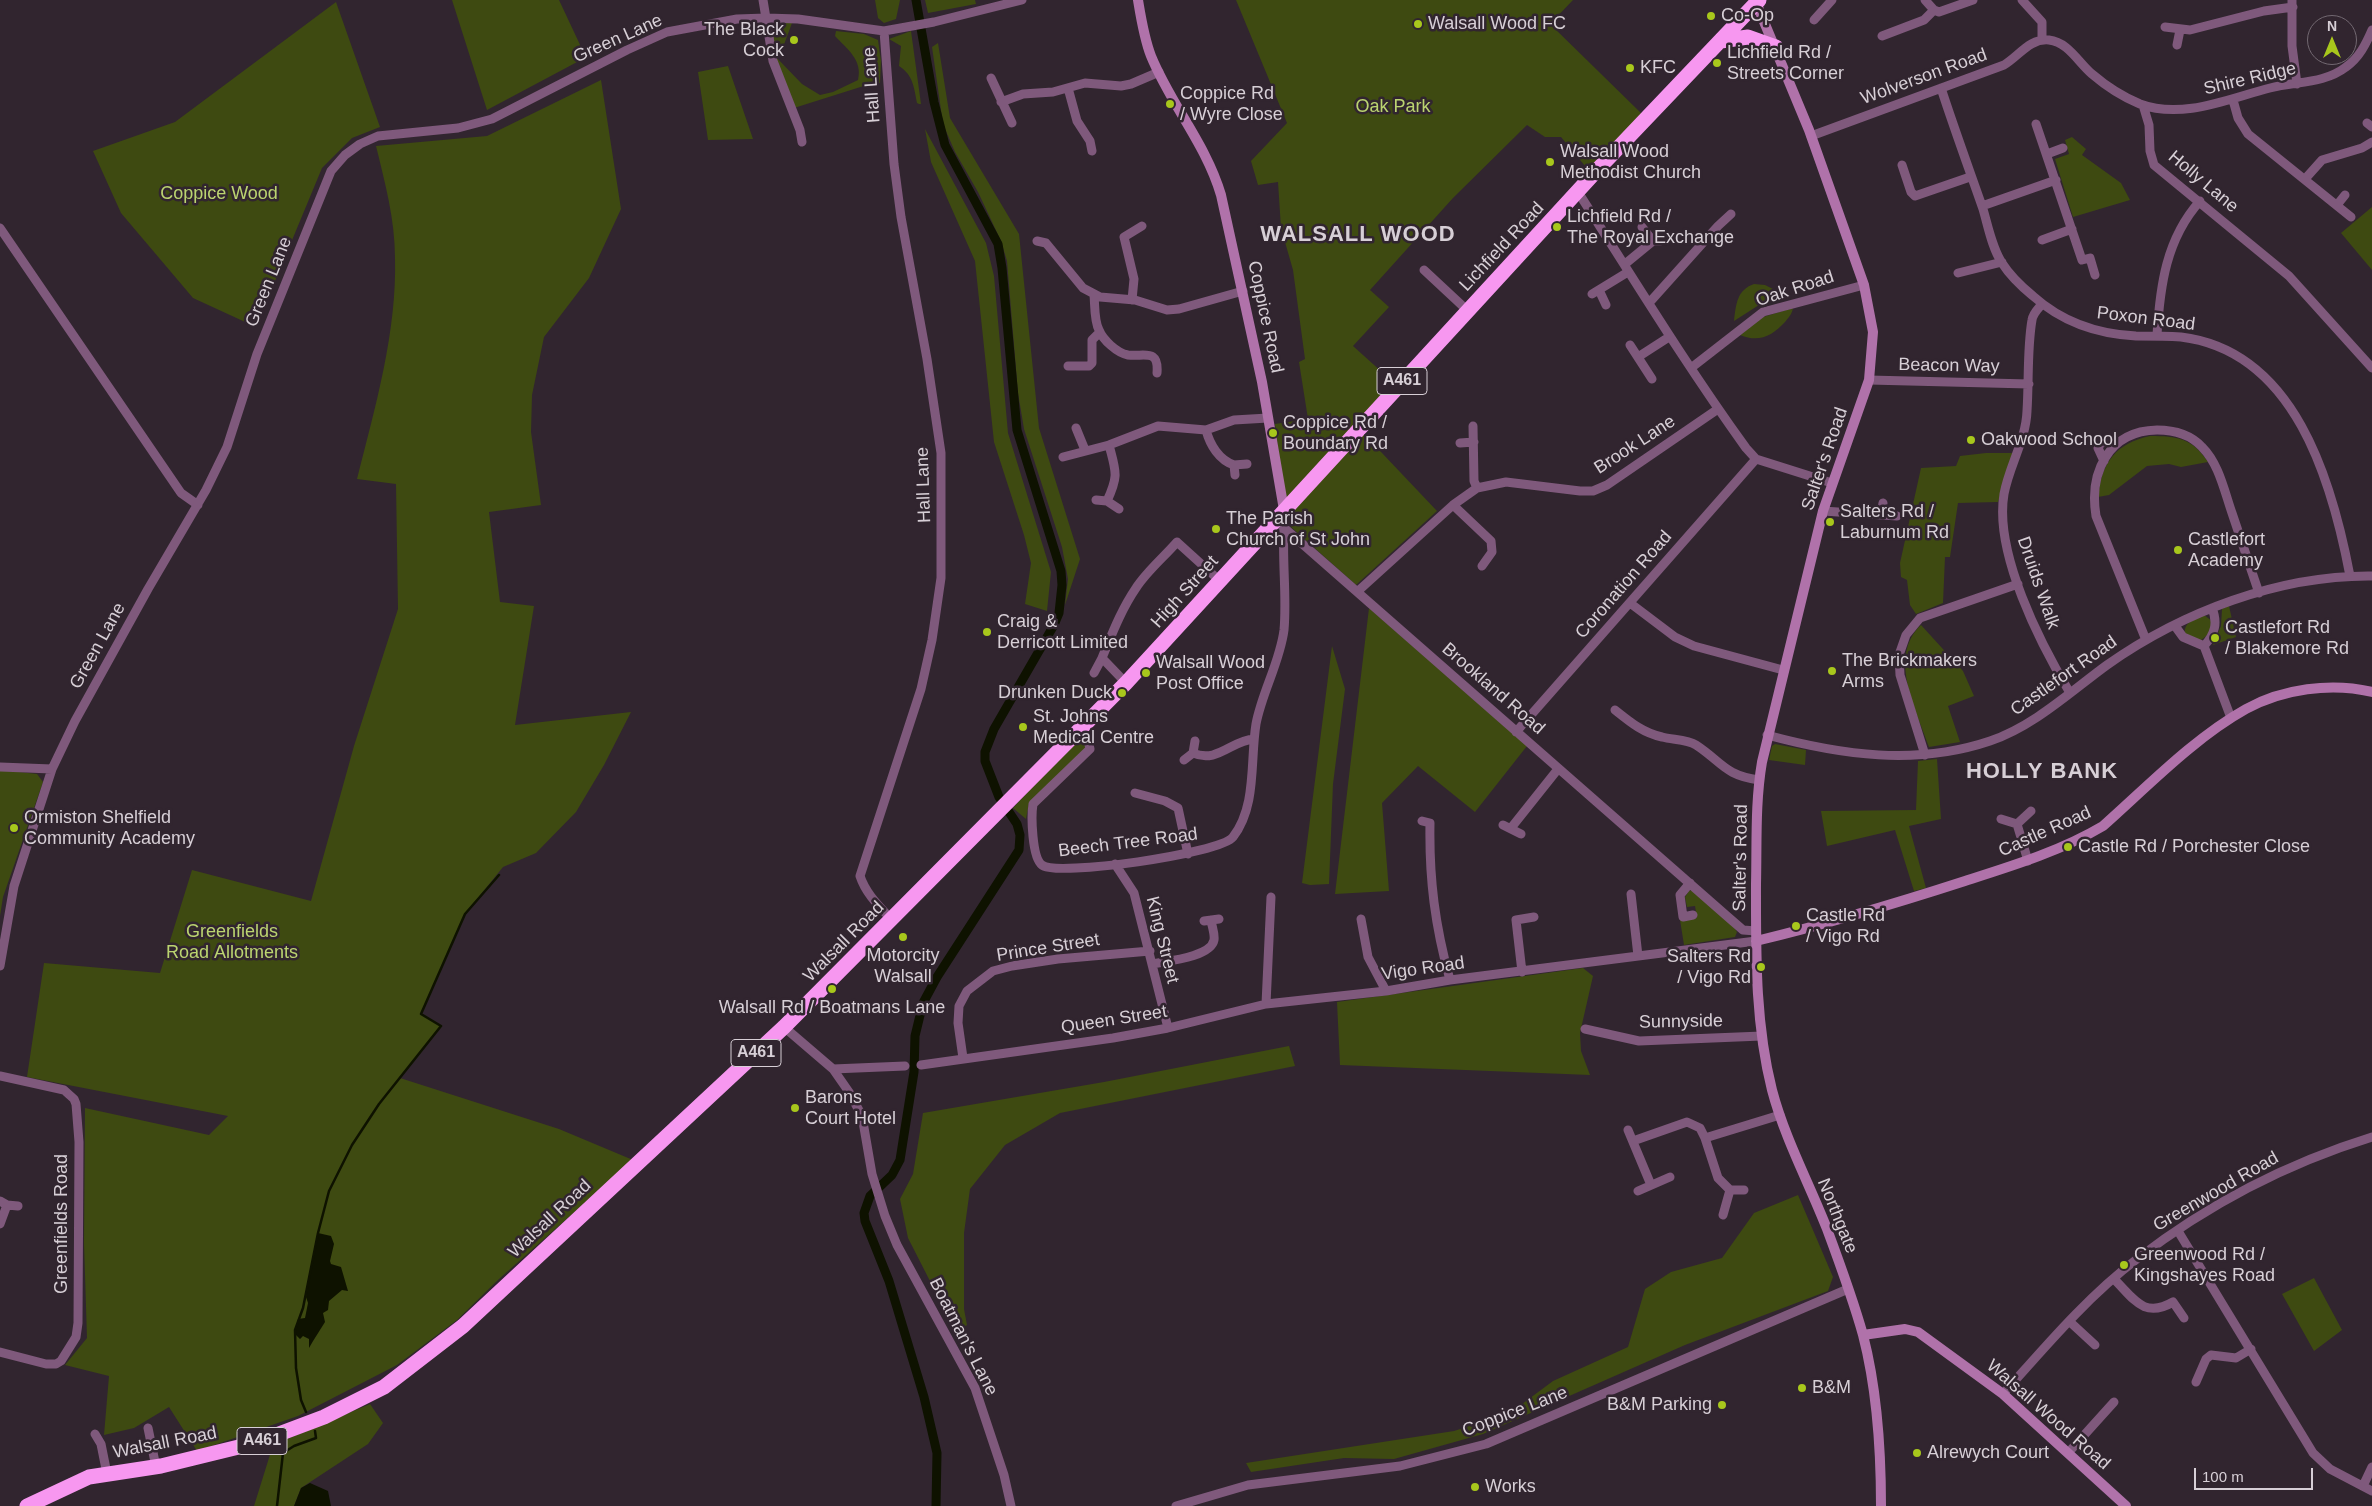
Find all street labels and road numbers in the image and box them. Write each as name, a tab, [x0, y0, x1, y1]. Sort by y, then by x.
street label: Green Lane	[570, 10, 666, 68]
street label: Wolverson Road	[1858, 44, 1990, 110]
street label: Hall Lane	[859, 46, 885, 124]
street label: Shire Ridge	[2202, 58, 2298, 100]
street label: Holly Lane	[2163, 146, 2243, 218]
street label: Lichfield Road	[1455, 198, 1549, 296]
street label: Green Lane	[241, 234, 297, 330]
street label: Coppice Road	[1243, 259, 1287, 375]
street label: Oak Road	[1753, 266, 1837, 312]
street label: Poxon Road	[2096, 302, 2196, 336]
street label: Beacon Way	[1898, 354, 2000, 378]
road number: A461	[1377, 368, 1427, 394]
street label: Salter's Road	[1797, 405, 1853, 513]
street label: Brook Lane	[1591, 411, 1679, 479]
street label: Hall Lane	[912, 447, 936, 523]
street label: Coronation Road	[1571, 527, 1677, 643]
street label: Druids Walk	[2012, 534, 2064, 632]
street label: High Street	[1147, 551, 1223, 633]
street label: Green Lane	[66, 599, 130, 693]
street label: Castlefort Road	[2007, 631, 2121, 721]
street label: Brookland Road	[1437, 639, 1549, 739]
street label: Castle Road	[1995, 802, 2095, 862]
street label: Salter's Road	[1729, 804, 1753, 912]
street label: Beech Tree Road	[1057, 824, 1199, 862]
street label: King Street	[1141, 894, 1183, 986]
street label: Walsall Road	[799, 897, 889, 987]
street label: Prince Street	[995, 929, 1101, 967]
street label: Vigo Road	[1380, 952, 1466, 986]
street label: Queen Street	[1059, 1001, 1169, 1039]
street label: Sunnyside	[1639, 1010, 1723, 1034]
road number: A461	[731, 1040, 781, 1066]
street label: Greenwood Road	[2150, 1147, 2282, 1237]
street label: Greenfields Road	[51, 1154, 73, 1294]
street label: Walsall Road	[504, 1175, 596, 1263]
street label: Northgate	[1812, 1175, 1862, 1257]
street label: Boatman's Lane	[924, 1274, 1002, 1400]
street label: Walsall Wood Road	[1982, 1355, 2114, 1475]
street label: Coppice Lane	[1459, 1382, 1571, 1442]
street label: Walsall Road	[111, 1422, 219, 1464]
road number: A461	[237, 1428, 287, 1454]

